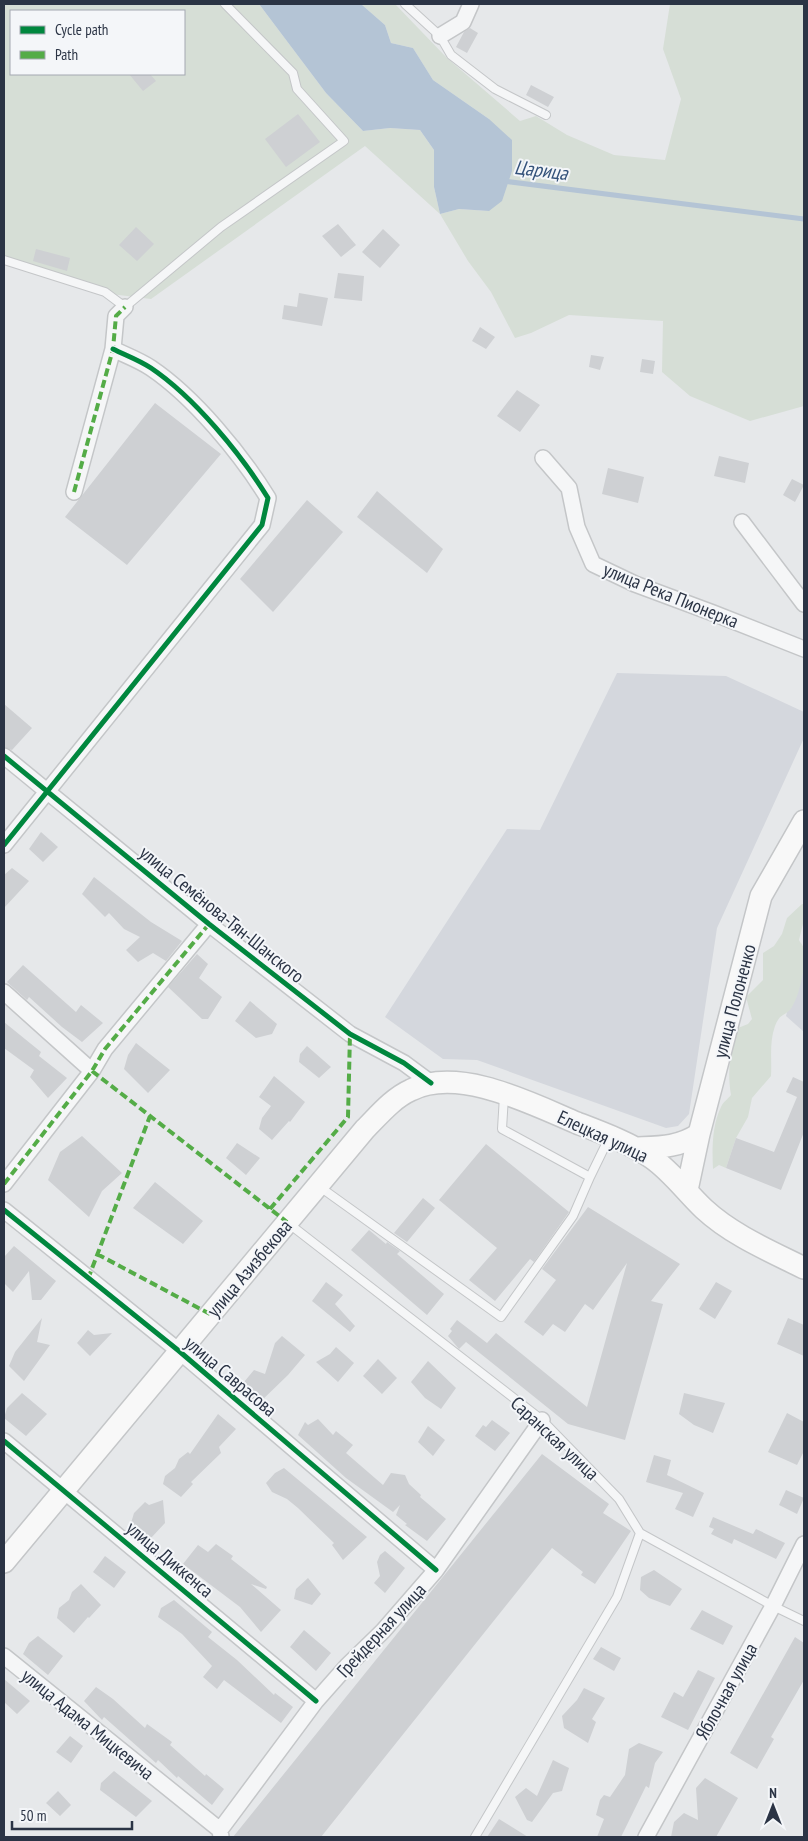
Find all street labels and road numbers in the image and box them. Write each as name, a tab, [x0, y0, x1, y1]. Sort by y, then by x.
street label: улица Река Пионерка	[600, 557, 742, 633]
street label: улица Семёнова-Тян-Шанского	[135, 840, 309, 988]
street label: улица Полоненко	[707, 941, 761, 1061]
street label: Елецкая улица	[554, 1105, 652, 1167]
street label: улица Азизбекова	[201, 1214, 297, 1322]
street label: улица Саврасова	[180, 1331, 282, 1421]
street label: Саранская улица	[506, 1391, 604, 1485]
street label: улица Диккенса	[122, 1516, 218, 1602]
street label: Грейдерная улица	[331, 1578, 431, 1682]
street label: Яблочная улица	[690, 1639, 762, 1743]
street label: улица Адама Мицкевича	[17, 1663, 159, 1785]

